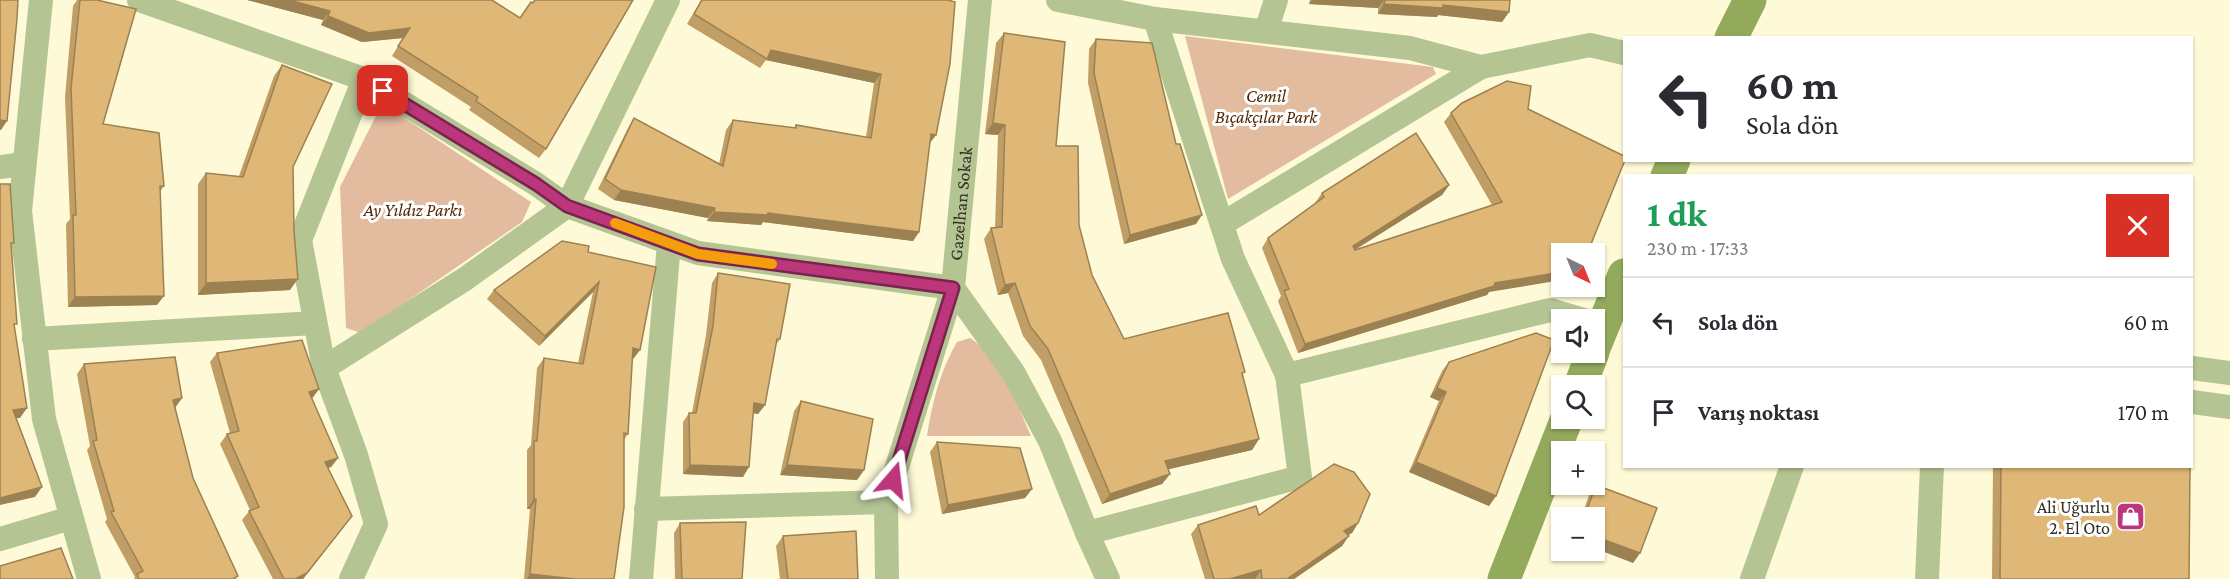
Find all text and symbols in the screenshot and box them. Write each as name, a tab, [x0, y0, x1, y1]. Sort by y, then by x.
icon: left	[1647, 60, 1725, 138]
text: 60 m	[1746, 61, 1838, 108]
pin	[357, 65, 408, 116]
icon: arrive	[366, 74, 399, 107]
park label: Cemil Bıçakçılar Park	[1215, 86, 1318, 127]
text: Sola dön	[1746, 110, 1839, 140]
street label: Gazelhan Sokak	[946, 146, 976, 261]
text: 1 dk	[1647, 194, 1707, 234]
button: close	[2106, 194, 2169, 257]
park label: Ay Yıldız Parkı	[363, 200, 462, 220]
text: 230 m · 17:33	[1647, 237, 1748, 259]
north arrow	[1551, 243, 1605, 297]
map controls	[1551, 243, 1605, 561]
icon: left	[1647, 306, 1680, 339]
button: sound	[1551, 309, 1605, 363]
text: Sola dön	[1698, 310, 1778, 335]
text: 60 m	[2124, 310, 2169, 335]
button: search	[1551, 375, 1605, 429]
icon: arrive	[1647, 396, 1680, 429]
text: Varış noktası	[1698, 400, 1819, 425]
text: 170 m	[2118, 400, 2169, 425]
button: +	[1551, 441, 1605, 495]
position arrow	[861, 448, 925, 512]
place label: Ali Uğurlu 2. El Oto	[2037, 497, 2110, 538]
shop icon: Ali Uğurlu 2. El Oto	[2115, 501, 2147, 533]
button: −	[1551, 507, 1605, 561]

